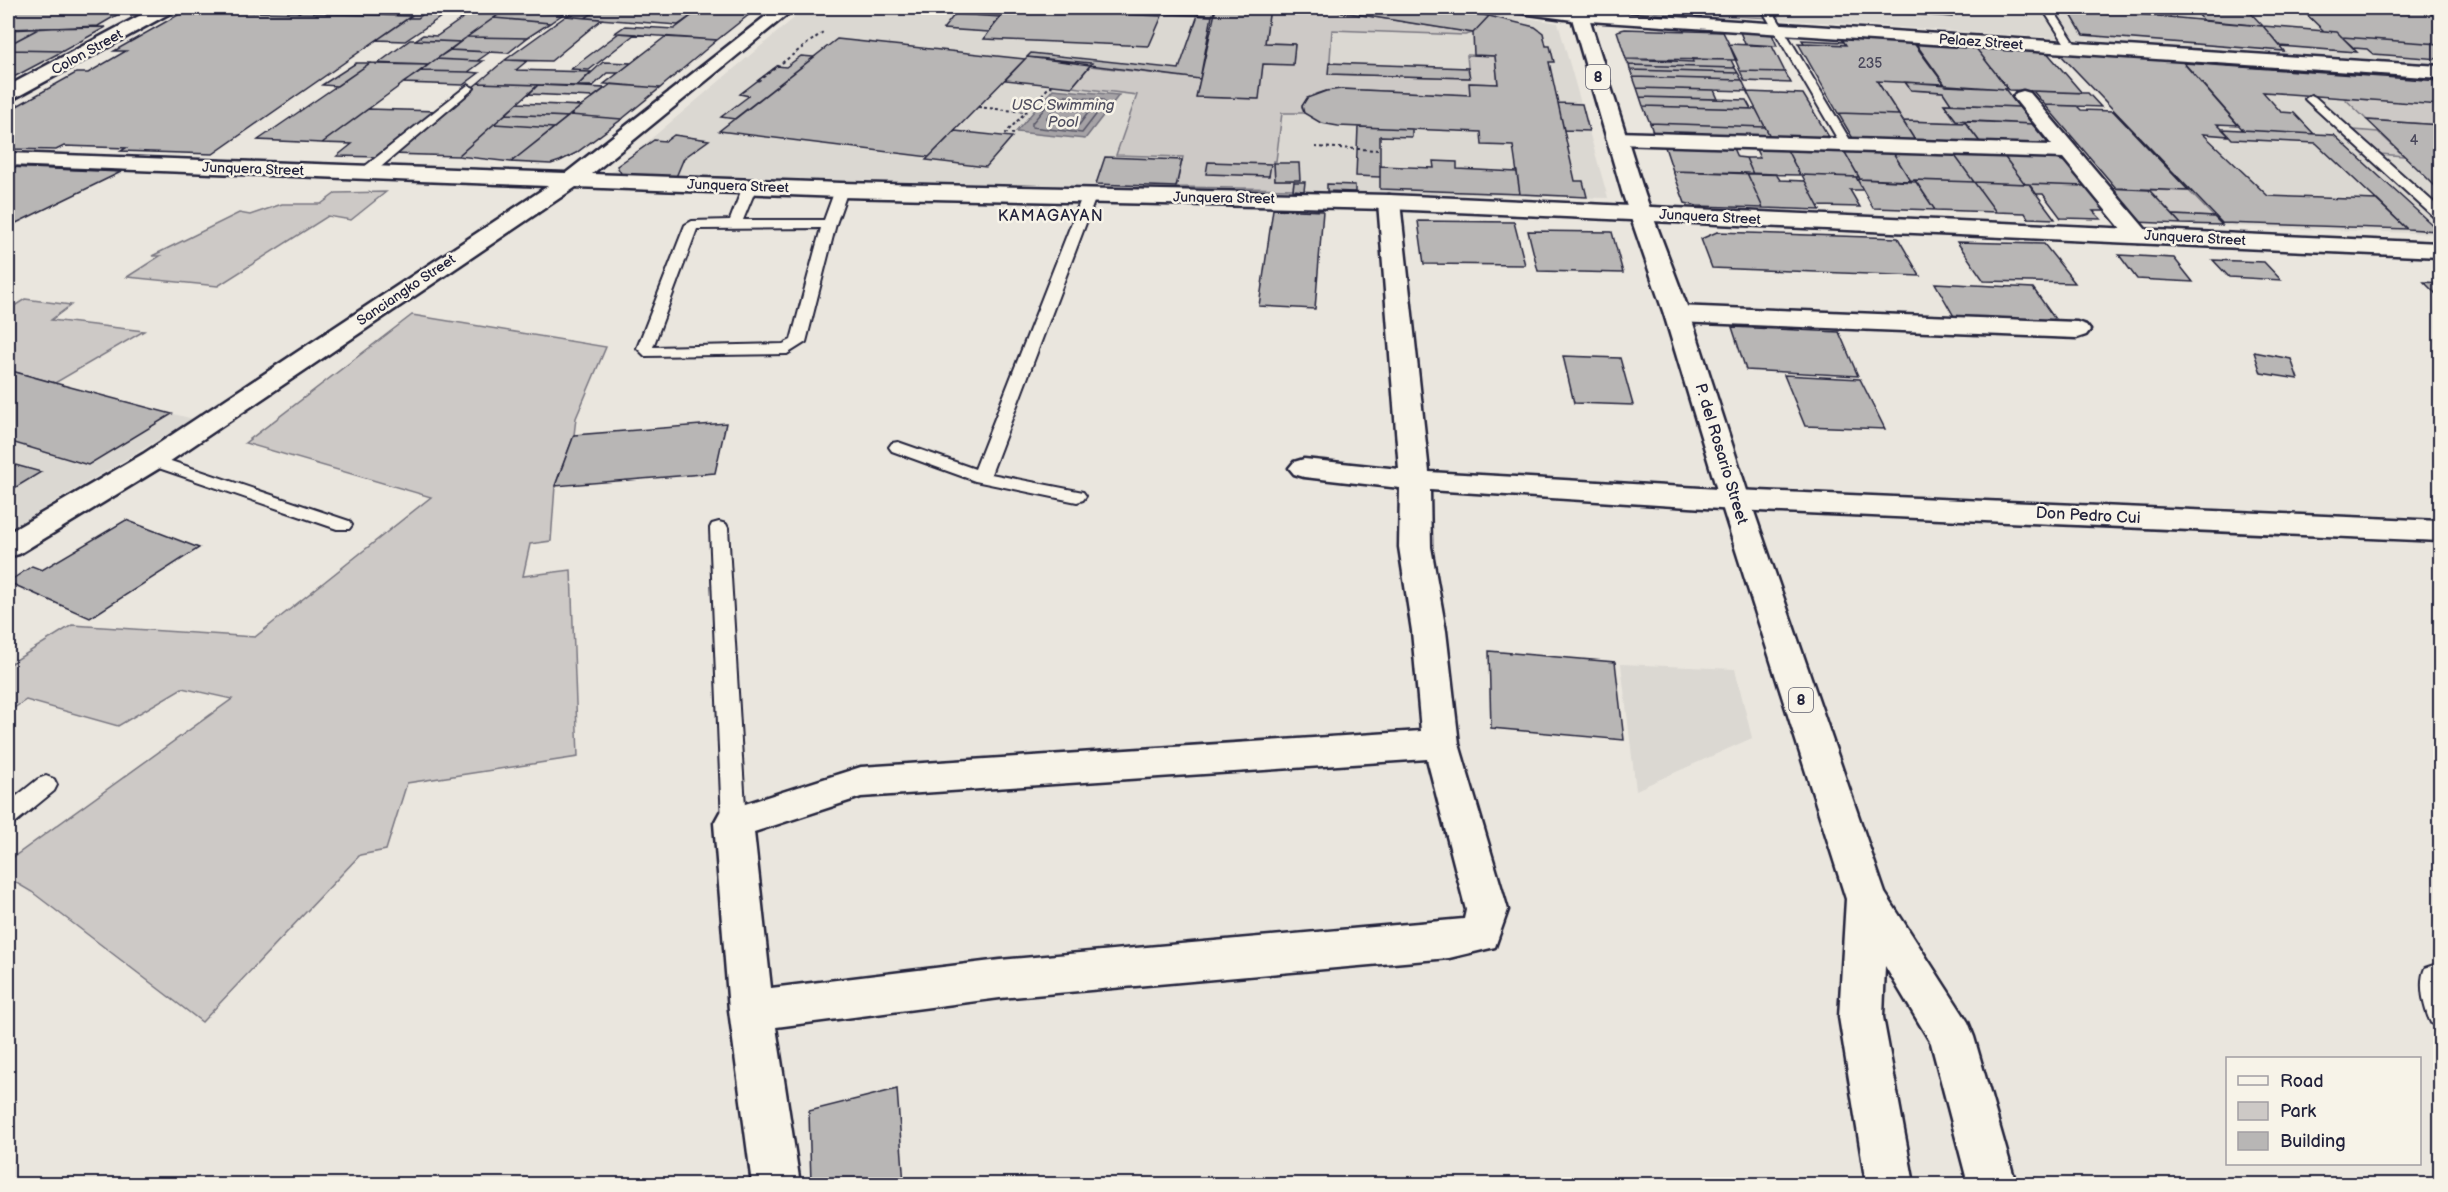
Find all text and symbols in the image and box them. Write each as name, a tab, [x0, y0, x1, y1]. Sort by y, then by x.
street label: Colon Street	[48, 25, 126, 79]
street label: Pelaez Street	[1938, 31, 2024, 53]
house number: 235	[1858, 55, 1882, 72]
road number: 8	[1586, 65, 1610, 89]
water label: USC Swimming Pool	[1011, 96, 1115, 132]
house number: 4	[2410, 132, 2419, 149]
street label: Junquera Street	[202, 159, 305, 179]
street label: Junquera Street	[687, 176, 790, 196]
street label: Junquera Street	[1173, 189, 1276, 207]
street label: Junquera Street	[1659, 206, 1762, 228]
district label: KAMAGAYAN	[998, 207, 1104, 226]
street label: Junquera Street	[2144, 227, 2247, 249]
street label: Sanciangko Street	[353, 250, 459, 329]
street label: P. del Rosario Street	[1691, 381, 1751, 527]
street label: Don Pedro Cui	[2035, 504, 2141, 528]
road number: 8	[1789, 688, 1813, 712]
legend	[2226, 1057, 2421, 1165]
text: Road	[2280, 1071, 2324, 1092]
text: Park	[2280, 1101, 2316, 1122]
text: Building	[2280, 1131, 2346, 1152]

